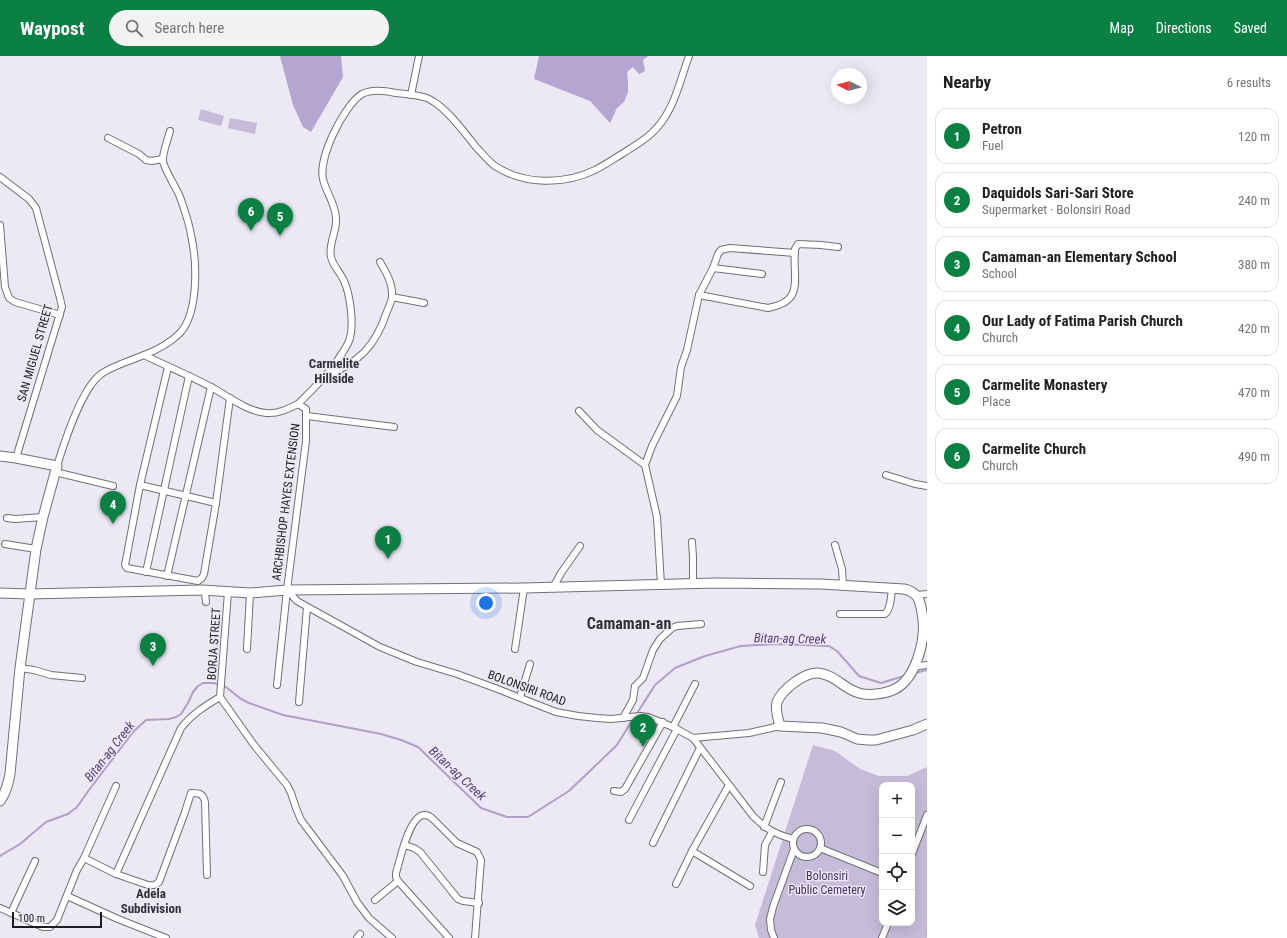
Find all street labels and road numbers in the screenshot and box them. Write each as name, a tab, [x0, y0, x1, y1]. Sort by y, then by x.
street label: SAN MIGUEL STREET	[14, 303, 56, 403]
street label: ARCHBISHOP HAYES EXTENSION	[269, 422, 303, 582]
street label: BORJA STREET	[204, 607, 224, 681]
street label: BOLONSIRI ROAD	[486, 667, 568, 709]

